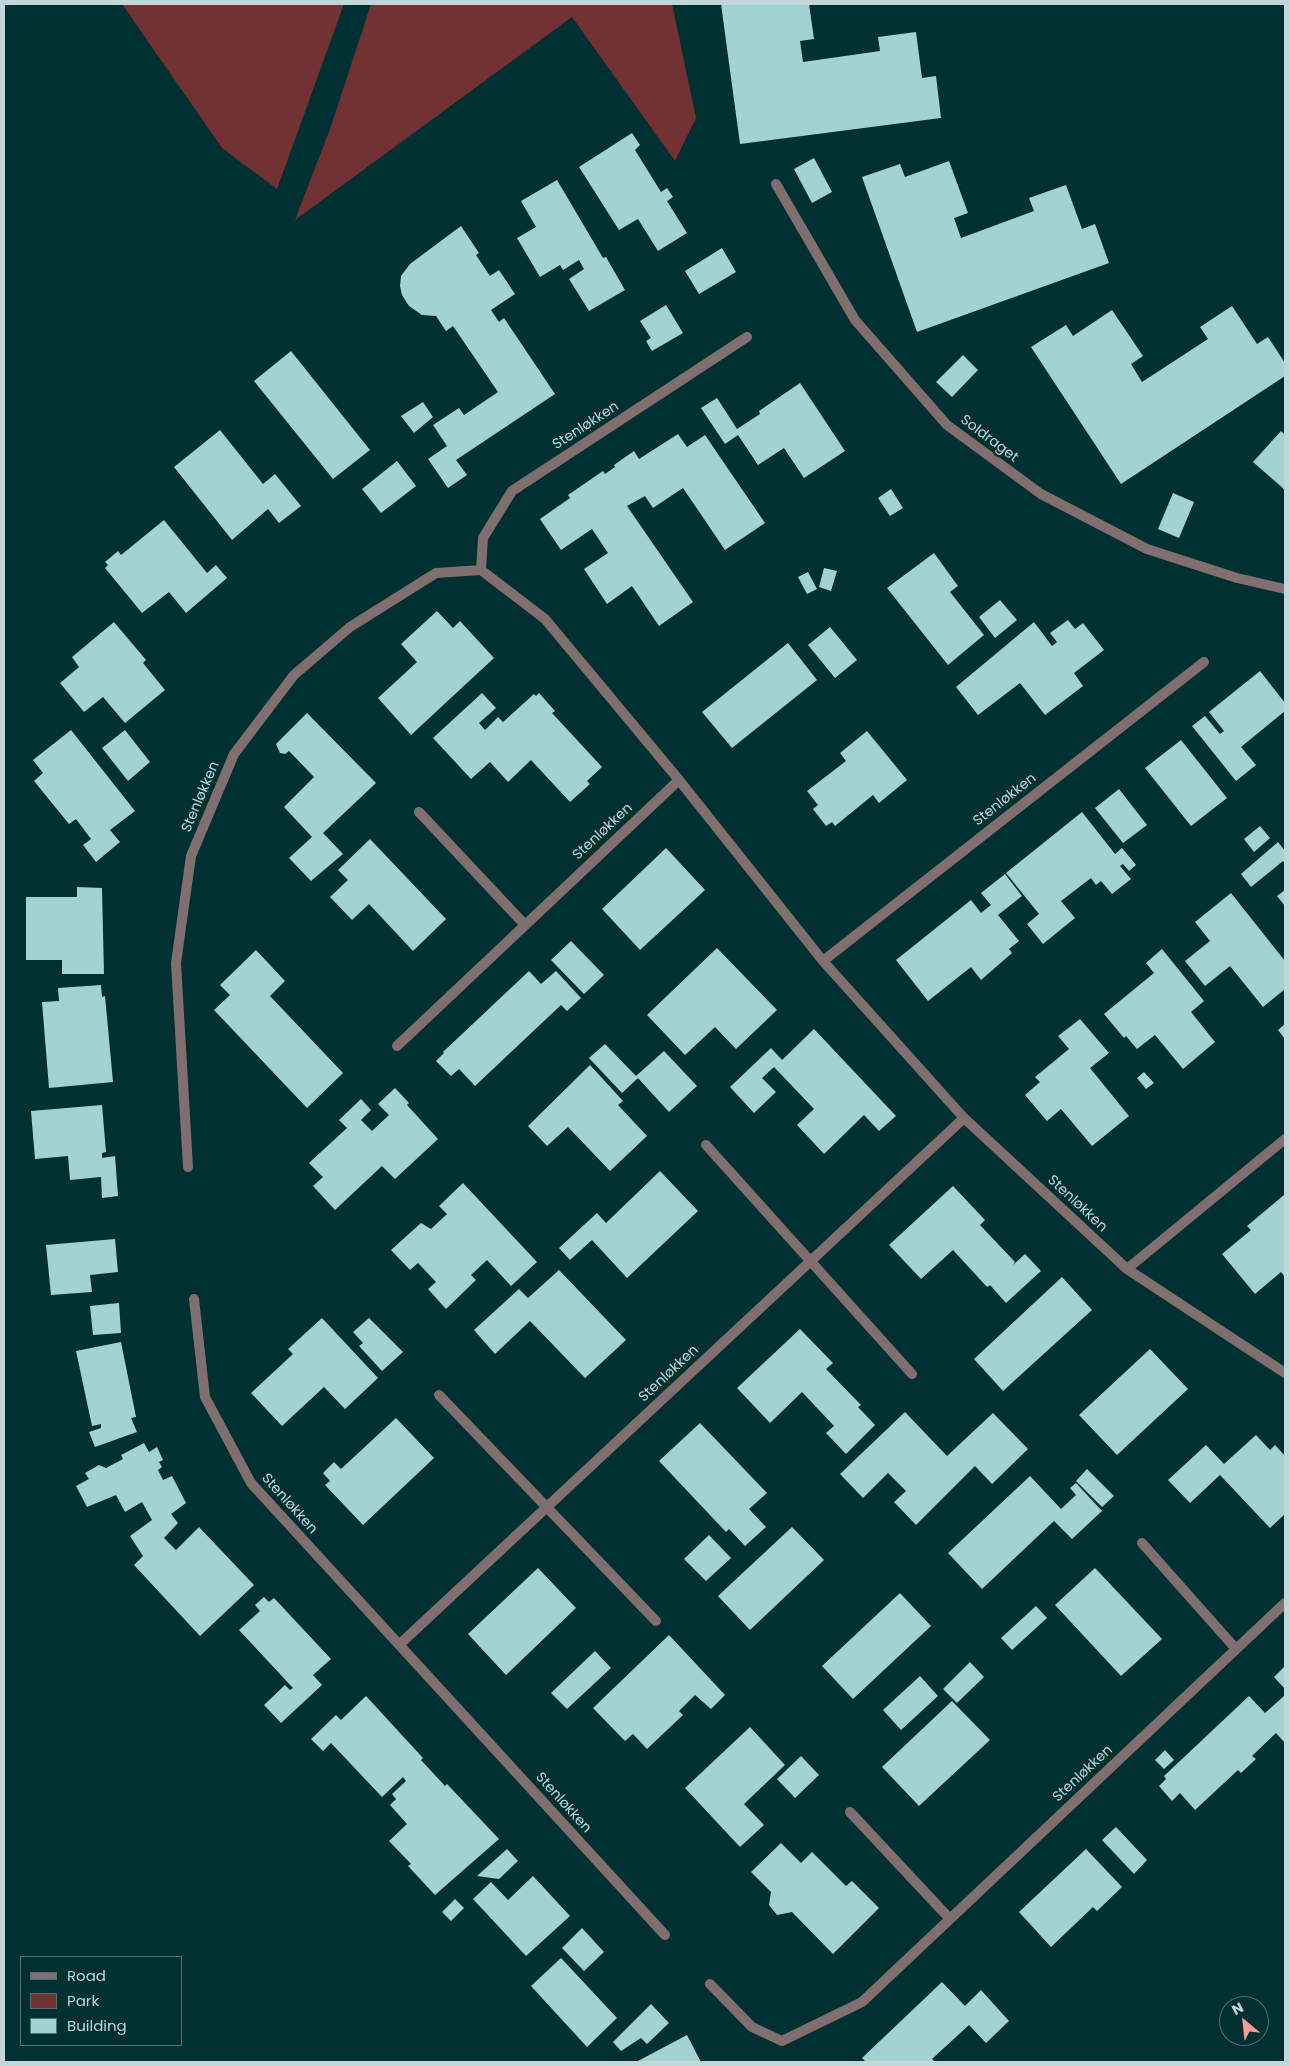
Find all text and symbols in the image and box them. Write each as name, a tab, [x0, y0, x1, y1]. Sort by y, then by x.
street label: Stenløkken	[550, 398, 622, 454]
street label: Soldraget	[957, 412, 1021, 466]
street label: Stenløkken	[179, 759, 223, 835]
street label: Stenløkken	[970, 770, 1040, 830]
street label: Stenløkken	[570, 800, 636, 864]
street label: Stenløkken	[1044, 1172, 1110, 1236]
street label: Stenløkken	[636, 1342, 702, 1406]
street label: Stenløkken	[258, 1470, 320, 1538]
street label: Stenløkken	[1050, 1742, 1116, 1806]
street label: Stenløkken	[532, 1769, 594, 1837]
legend	[20, 1956, 182, 2046]
text: Road	[67, 1965, 106, 1986]
text: Park	[67, 1990, 99, 2011]
north arrow	[1219, 1996, 1269, 2046]
text: N	[1228, 1997, 1247, 2020]
text: Building	[67, 2015, 127, 2036]

